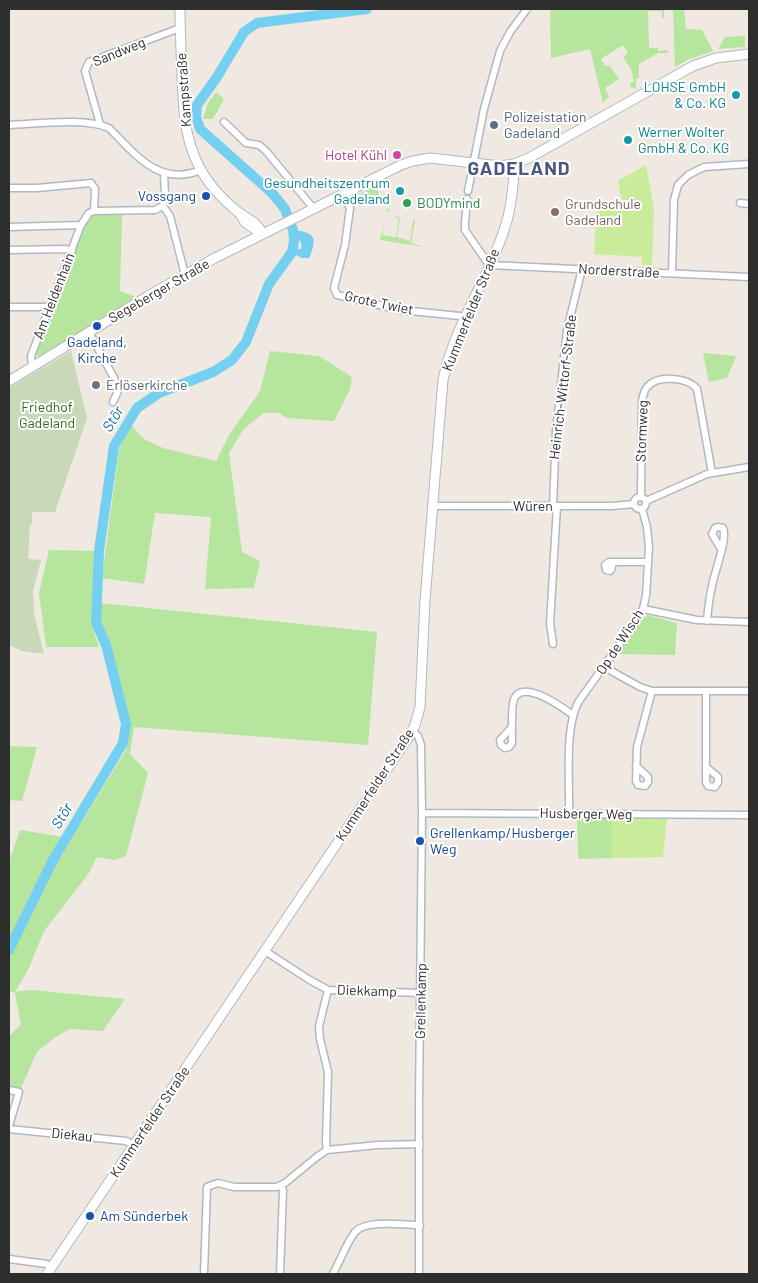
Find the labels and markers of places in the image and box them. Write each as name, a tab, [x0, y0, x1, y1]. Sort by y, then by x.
place label: LOHSE GmbH & Co. KG	[644, 79, 726, 111]
marker: LOHSE GmbH & Co. KG	[730, 89, 742, 101]
place label: Polizeistation Gadeland	[504, 109, 586, 142]
marker: Polizeistation Gadeland	[488, 119, 500, 131]
place label: Werner Wolter GmbH & Co. KG	[638, 124, 729, 156]
marker: Werner Wolter GmbH & Co. KG	[622, 134, 634, 146]
place label: Hotel Kühl	[325, 147, 387, 163]
marker: Hotel Kühl	[391, 149, 403, 161]
place label: Gesundheitszentrum Gadeland	[264, 175, 390, 208]
marker: Gesundheitszentrum Gadeland	[394, 185, 406, 197]
place label: Vossgang	[138, 188, 196, 204]
marker: Vossgang	[200, 190, 212, 202]
place label: BODYmind	[417, 195, 480, 211]
place label: Grundschule Gadeland	[565, 196, 641, 228]
marker: BODYmind	[401, 197, 413, 209]
marker: Grundschule Gadeland	[549, 206, 561, 218]
marker: Gadeland, Kirche	[91, 320, 103, 332]
place label: Gadeland, Kirche	[67, 334, 127, 367]
place label: Erlöserkirche	[106, 377, 187, 393]
marker: Erlöserkirche	[90, 379, 102, 391]
place label: Grellenkamp/Husberger Weg	[430, 825, 575, 858]
marker: Grellenkamp/Husberger Weg	[414, 835, 426, 847]
place label: Am Sünderbek	[100, 1208, 188, 1224]
marker: Am Sünderbek	[84, 1210, 96, 1222]

